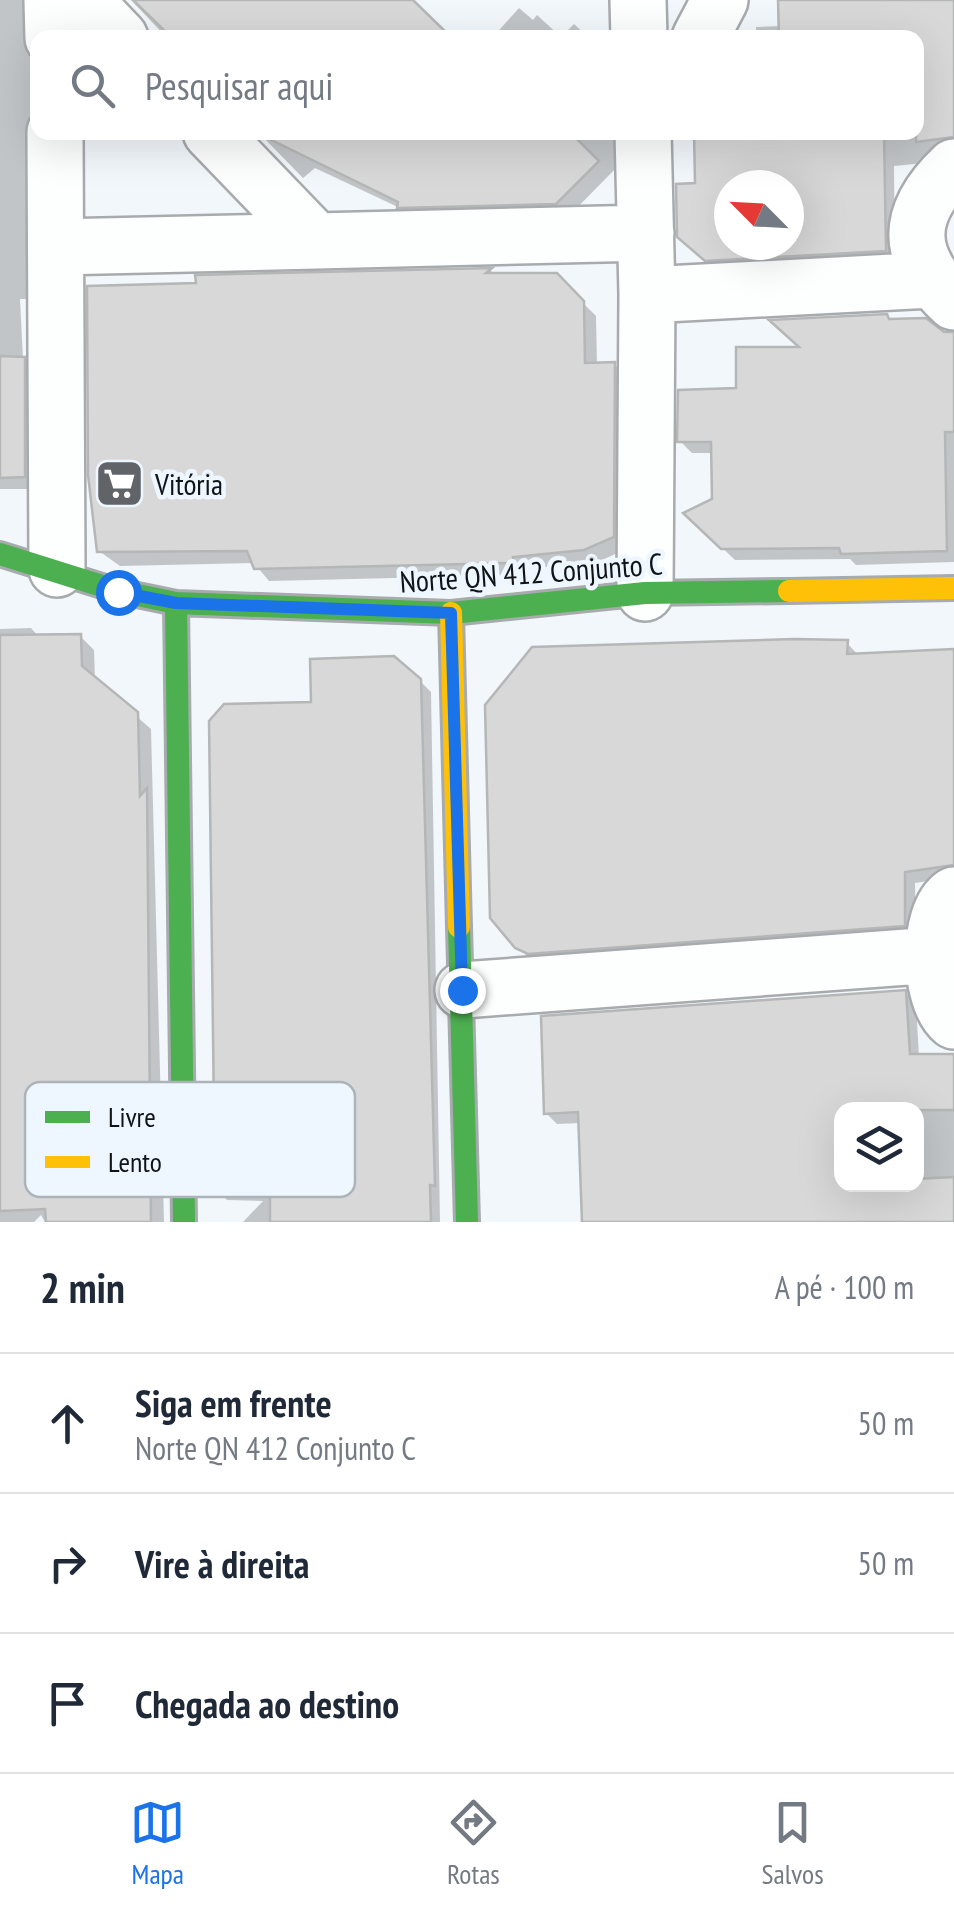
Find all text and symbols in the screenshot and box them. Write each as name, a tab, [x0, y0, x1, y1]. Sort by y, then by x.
search box	[30, 30, 924, 140]
icon: search	[65, 58, 120, 113]
text: Pesquisar aqui	[145, 61, 334, 110]
north arrow	[714, 170, 804, 260]
supermarket icon: Vitória	[94, 457, 146, 509]
place label: Vitória	[154, 464, 223, 503]
street label: Norte QN 412 Conjunto C	[398, 543, 664, 601]
route start	[96, 570, 142, 616]
route end	[440, 968, 486, 1014]
legend	[25, 1082, 355, 1197]
text: Livre	[108, 1098, 156, 1135]
map controls	[834, 1102, 924, 1192]
button: layers	[834, 1102, 924, 1192]
text: Lento	[108, 1143, 162, 1180]
text: 2 min	[40, 1260, 125, 1315]
text: A pé · 100 m	[775, 1266, 914, 1308]
text: Siga em frente	[135, 1378, 332, 1427]
icon: ahead	[40, 1396, 95, 1451]
text: 50 m	[858, 1402, 914, 1444]
text: Norte QN 412 Conjunto C	[135, 1427, 416, 1469]
icon: right	[40, 1536, 95, 1591]
text: Vire à direita	[135, 1539, 310, 1588]
text: 50 m	[858, 1542, 914, 1584]
icon: arrive	[40, 1676, 95, 1731]
text: Chegada ao destino	[135, 1679, 399, 1728]
tab: Mapa	[130, 1795, 185, 1892]
tab: Rotas	[446, 1795, 501, 1892]
tab: Salvos	[762, 1795, 824, 1892]

